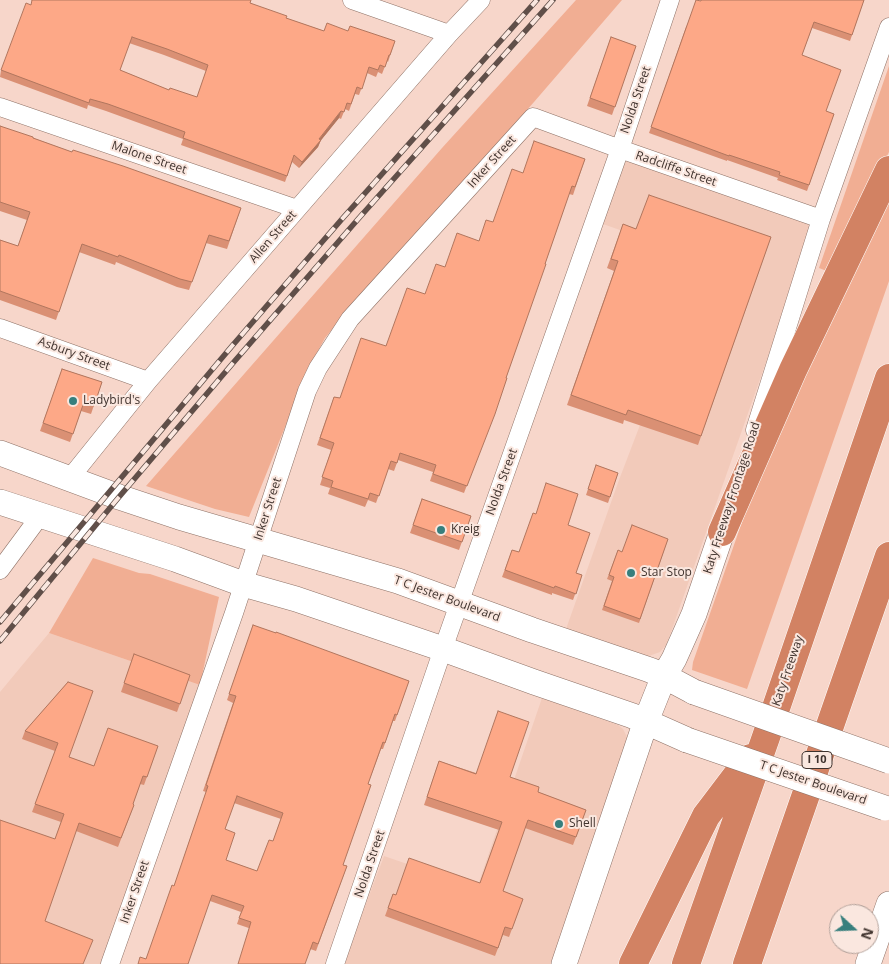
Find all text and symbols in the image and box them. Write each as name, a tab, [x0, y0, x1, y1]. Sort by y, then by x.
street label: Nolda Street	[618, 65, 654, 135]
street label: Inker Street	[465, 133, 519, 191]
street label: Malone Street	[110, 138, 188, 178]
street label: Radcliffe Street	[634, 148, 718, 190]
street label: Allen Street	[246, 208, 300, 266]
street label: Asbury Street	[36, 334, 112, 374]
place label: Ladybird's	[83, 394, 140, 408]
marker: Ladybird's	[67, 395, 79, 407]
street label: Katy Freeway Frontage Road	[701, 420, 763, 576]
street label: Nolda Street	[483, 447, 521, 517]
street label: Inker Street	[251, 476, 285, 542]
place label: Kreig	[451, 523, 480, 537]
marker: Kreig	[435, 524, 447, 536]
place label: Star Stop	[641, 566, 692, 580]
marker: Star Stop	[625, 567, 637, 579]
street label: T C Jester Boulevard	[392, 573, 502, 625]
street label: Katy Freeway	[769, 634, 807, 708]
road number: I 10	[802, 752, 832, 768]
street label: T C Jester Boulevard	[758, 758, 868, 808]
place label: Shell	[569, 817, 596, 831]
marker: Shell	[553, 818, 565, 830]
street label: Nolda Street	[352, 829, 388, 899]
street label: Inker Street	[118, 859, 152, 925]
north arrow	[829, 904, 879, 954]
text: N	[857, 925, 879, 943]

